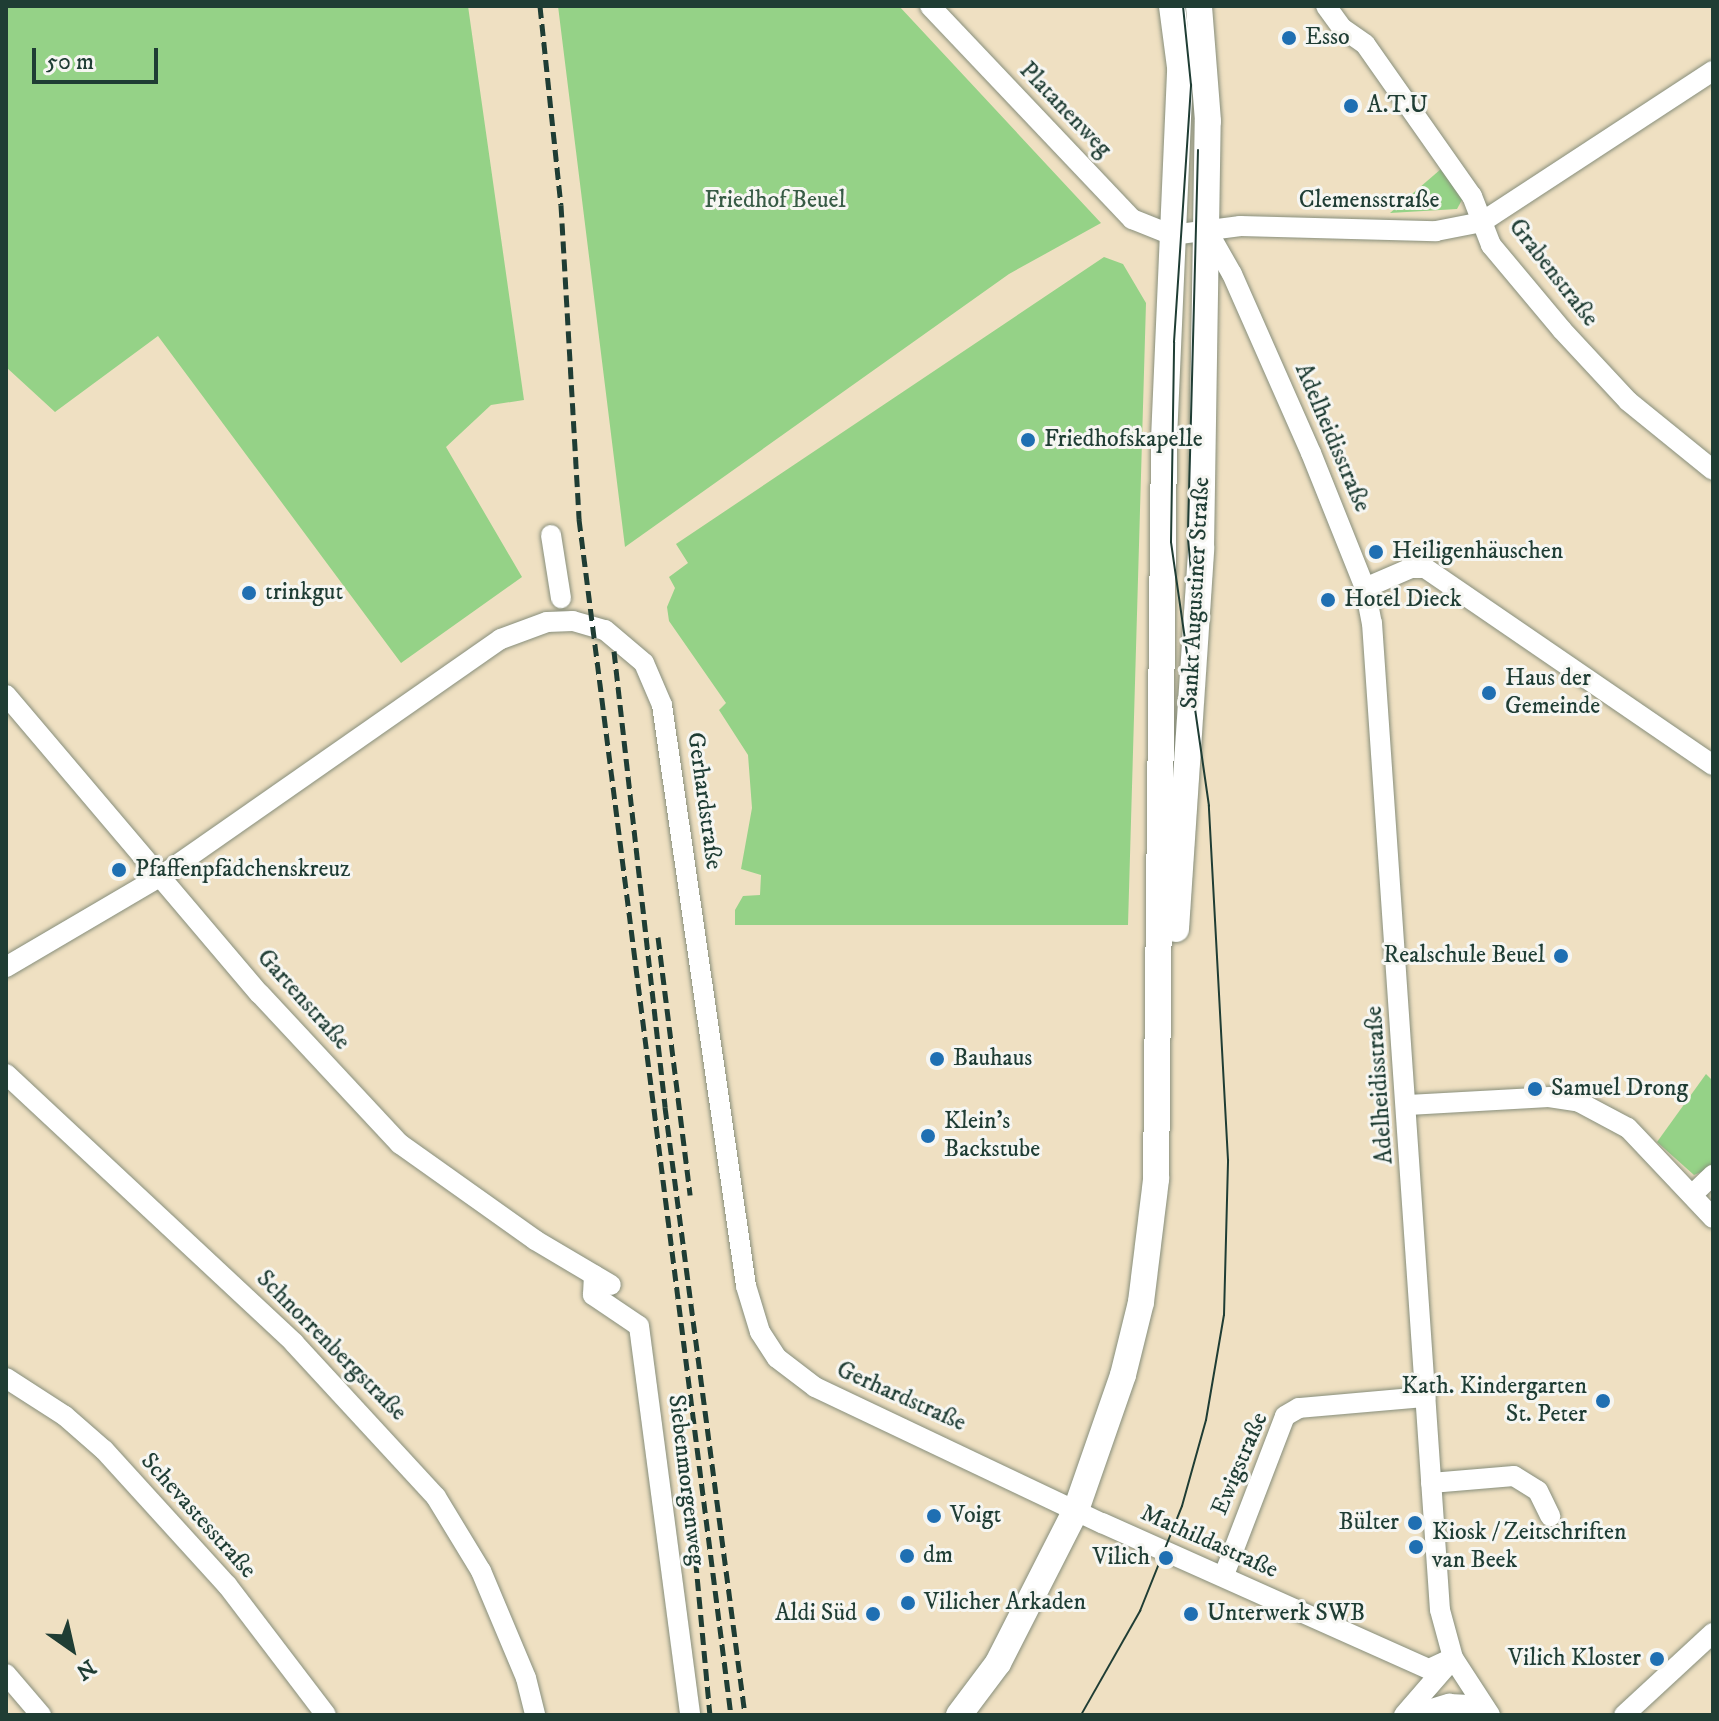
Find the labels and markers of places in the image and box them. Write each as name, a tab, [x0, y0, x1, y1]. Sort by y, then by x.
place label: Esso	[1305, 24, 1350, 52]
marker: Esso	[1280, 29, 1298, 47]
place label: A.T.U	[1367, 92, 1428, 120]
marker: A.T.U	[1342, 97, 1360, 115]
place label: Friedhofskapelle	[1044, 426, 1203, 454]
marker: Friedhofskapelle	[1019, 431, 1037, 449]
place label: Heiligenhäuschen	[1392, 538, 1563, 566]
marker: Heiligenhäuschen	[1367, 543, 1385, 561]
place label: trinkgut	[265, 579, 343, 607]
marker: trinkgut	[240, 584, 258, 602]
place label: Hotel Dieck	[1344, 586, 1462, 614]
marker: Hotel Dieck	[1319, 591, 1337, 609]
place label: Haus der Gemeinde	[1505, 665, 1600, 721]
marker: Haus der Gemeinde	[1480, 684, 1498, 702]
place label: Pfaffenpfädchenskreuz	[135, 856, 350, 884]
marker: Pfaffenpfädchenskreuz	[110, 861, 128, 879]
place label: Realschule Beuel	[1383, 942, 1545, 970]
marker: Realschule Beuel	[1552, 947, 1570, 965]
place label: Bauhaus	[953, 1045, 1032, 1073]
marker: Bauhaus	[928, 1050, 946, 1068]
place label: Samuel Drong	[1551, 1075, 1688, 1103]
marker: Samuel Drong	[1526, 1080, 1544, 1098]
place label: Klein's Backstube	[944, 1108, 1040, 1164]
marker: Klein's Backstube	[919, 1127, 937, 1145]
place label: Kath. Kindergarten St. Peter	[1402, 1373, 1587, 1429]
marker: Kath. Kindergarten St. Peter	[1594, 1392, 1612, 1410]
place label: Voigt	[950, 1502, 1001, 1530]
marker: Voigt	[925, 1507, 943, 1525]
place label: Bülter	[1339, 1509, 1399, 1537]
marker: Bülter	[1406, 1514, 1424, 1532]
place label: Kiosk / Zeitschriften van Beek	[1432, 1519, 1626, 1575]
marker: Kiosk / Zeitschriften van Beek	[1407, 1538, 1425, 1556]
place label: dm	[923, 1542, 953, 1570]
place label: Vilich	[1092, 1544, 1150, 1572]
marker: dm	[898, 1547, 916, 1565]
marker: Vilich	[1157, 1549, 1175, 1567]
place label: Vilicher Arkaden	[924, 1589, 1086, 1617]
marker: Vilicher Arkaden	[899, 1594, 917, 1612]
place label: Aldi Süd	[775, 1600, 857, 1628]
place label: Unterwerk SWB	[1207, 1600, 1365, 1628]
marker: Aldi Süd	[864, 1605, 882, 1623]
marker: Unterwerk SWB	[1182, 1605, 1200, 1623]
place label: Vilich Kloster	[1508, 1645, 1641, 1673]
marker: Vilich Kloster	[1648, 1650, 1666, 1668]

